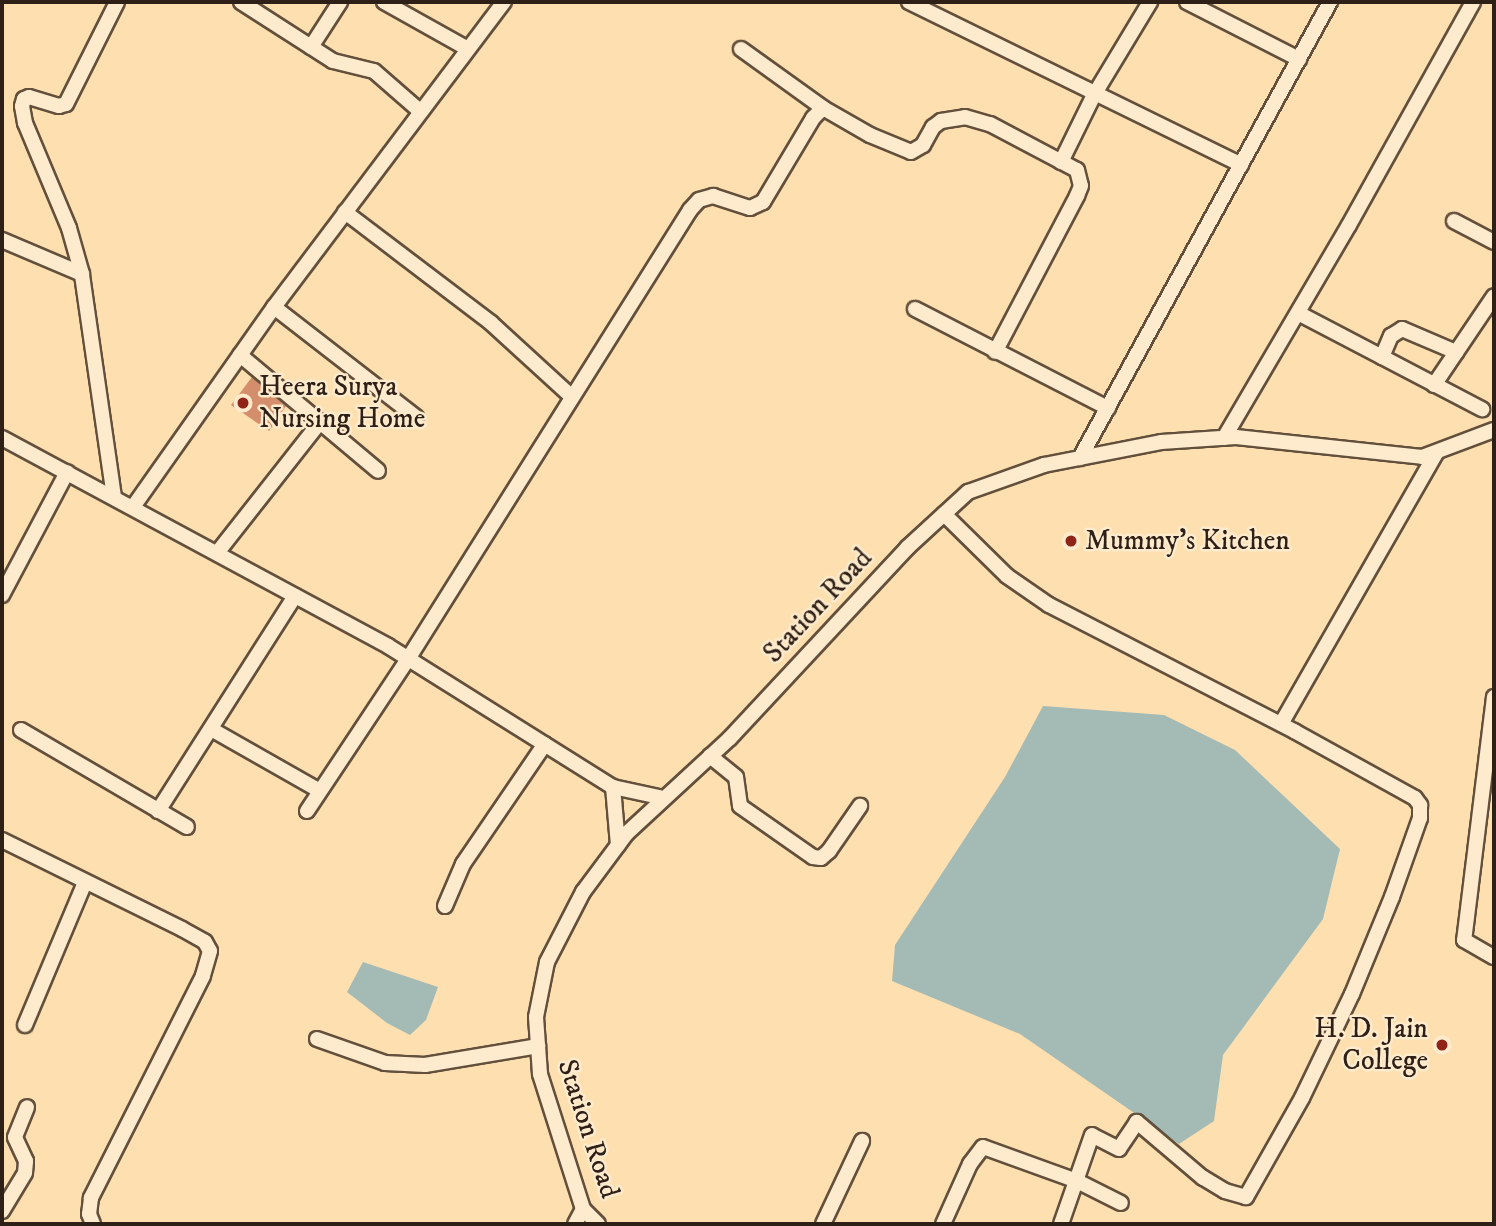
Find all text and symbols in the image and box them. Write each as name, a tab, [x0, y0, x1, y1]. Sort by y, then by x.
place label: Heera Surya Nursing Home	[259, 370, 425, 436]
marker: Heera Surya Nursing Home	[233, 393, 253, 413]
place label: Mummy's Kitchen	[1085, 524, 1290, 558]
marker: Mummy's Kitchen	[1063, 533, 1079, 549]
street label: Station Road	[757, 542, 879, 670]
place label: H. D. Jain College	[1314, 1012, 1428, 1078]
marker: H. D. Jain College	[1434, 1037, 1450, 1053]
street label: Station Road	[550, 1055, 626, 1203]

